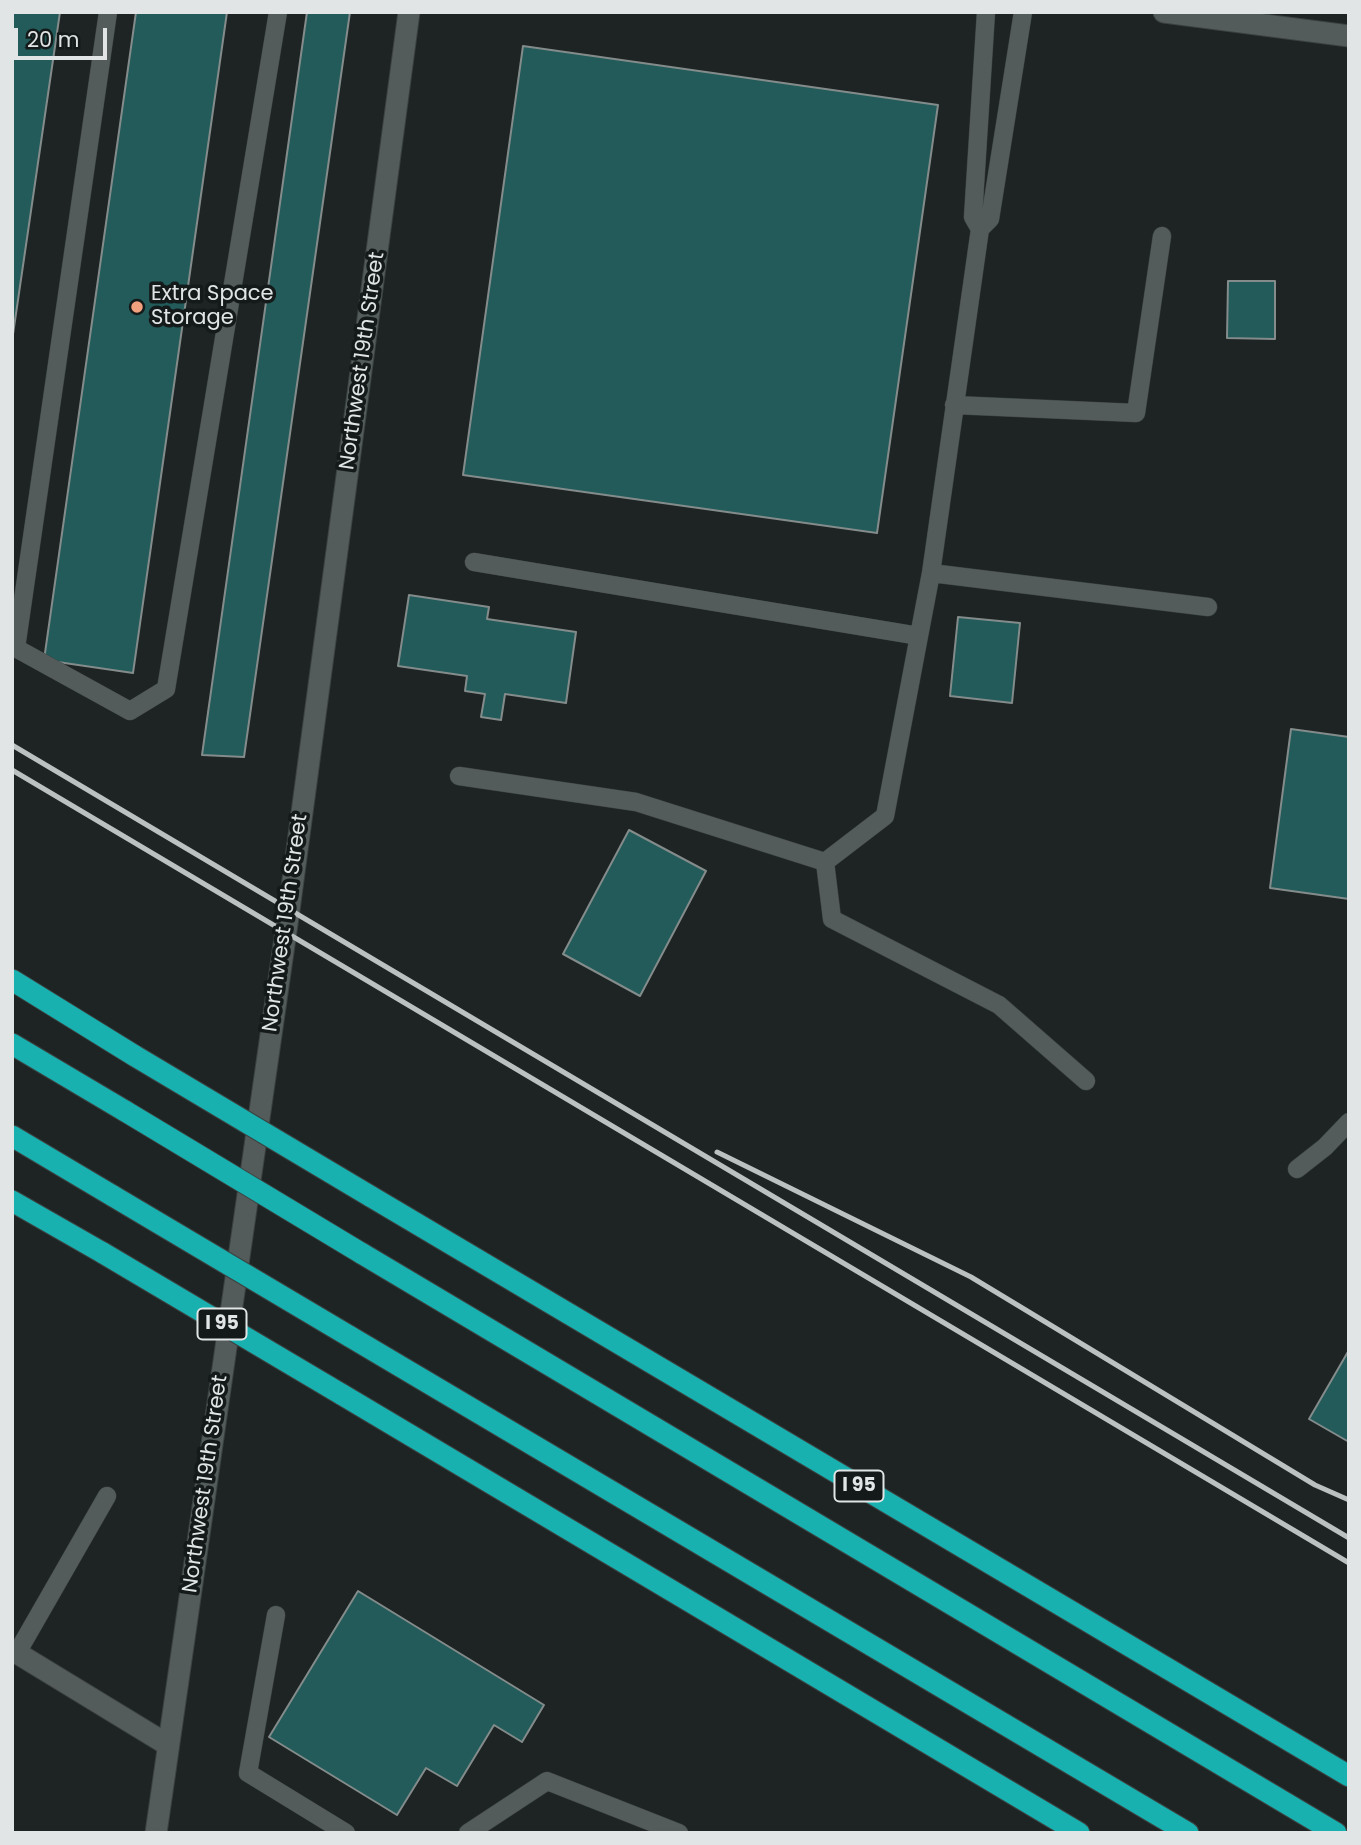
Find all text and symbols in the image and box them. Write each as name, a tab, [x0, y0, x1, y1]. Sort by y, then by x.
scale bar	[18, 14, 110, 58]
text: 20 m	[27, 25, 80, 54]
street label: Northwest 19th Street	[335, 250, 391, 472]
place label: Extra Space Storage	[151, 282, 274, 332]
marker: Extra Space Storage	[129, 299, 145, 315]
street label: Northwest 19th Street	[258, 812, 314, 1034]
road number: I 95	[198, 1308, 246, 1340]
street label: Northwest 19th Street	[178, 1373, 234, 1595]
road number: I 95	[834, 1470, 884, 1502]

